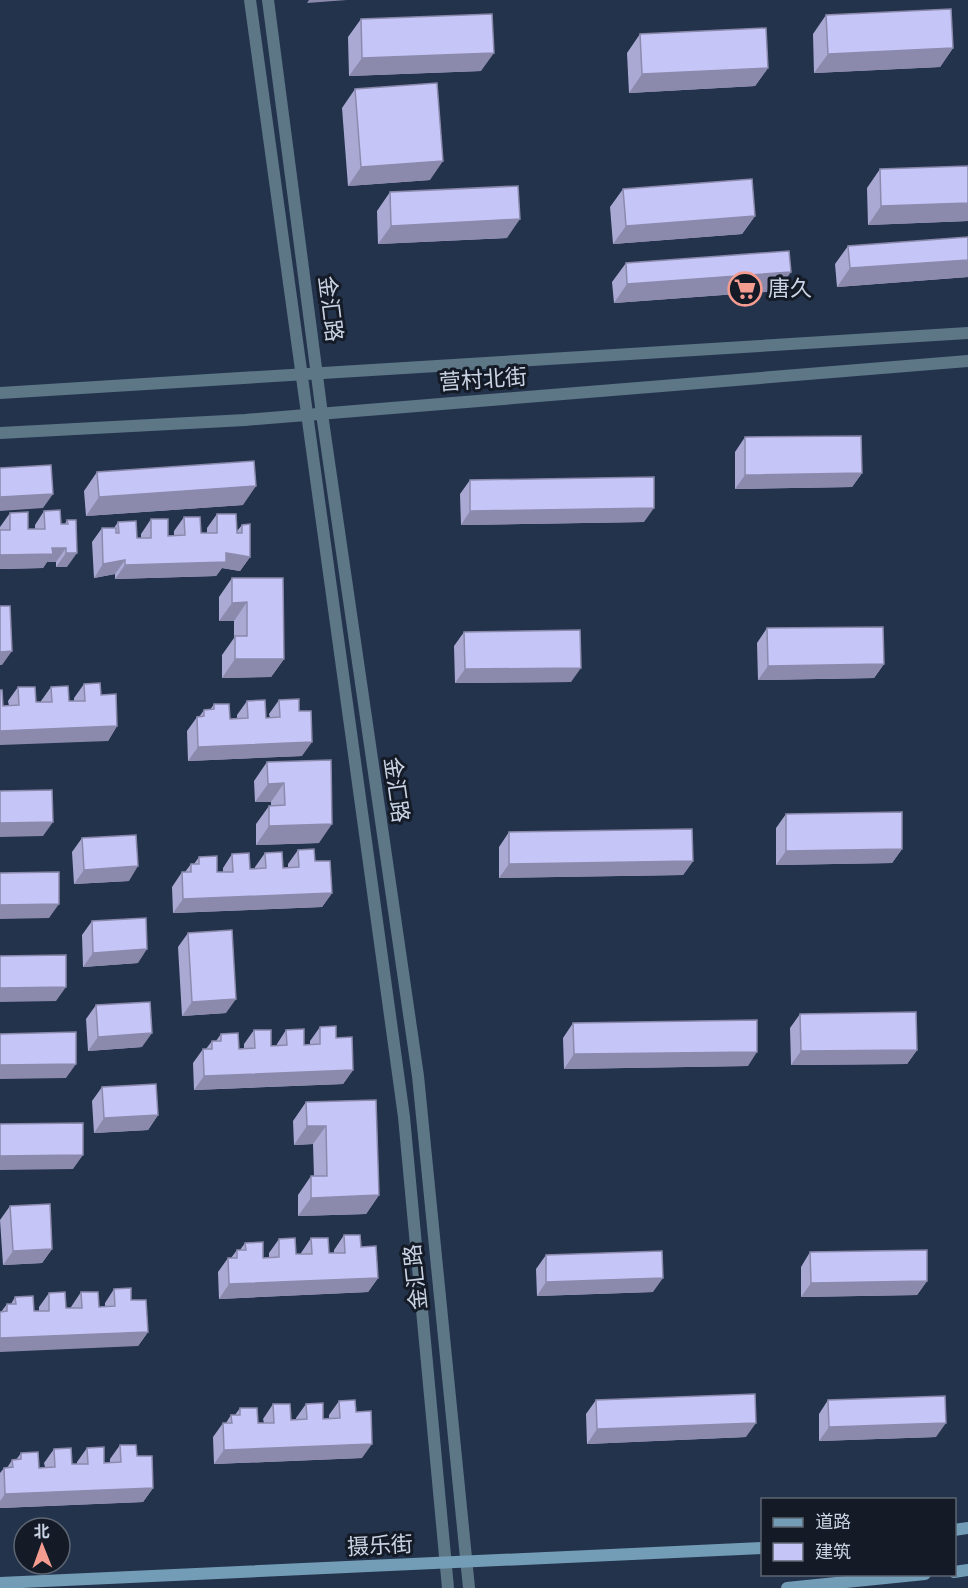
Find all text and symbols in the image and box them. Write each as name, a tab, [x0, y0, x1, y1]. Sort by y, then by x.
supermarket icon: 唐久	[727, 271, 763, 307]
street label: 金汇路	[315, 275, 346, 343]
place label: 唐久	[768, 277, 812, 300]
street label: 营村北街	[438, 365, 528, 394]
street label: 金汇路	[381, 756, 412, 824]
street label: 金汇路	[401, 1243, 430, 1311]
legend	[761, 1498, 956, 1576]
text: 道路	[815, 1512, 851, 1532]
north arrow	[12, 1516, 72, 1576]
text: 北	[34, 1523, 50, 1540]
street label: 摄乐街	[346, 1532, 414, 1559]
text: 建筑	[815, 1542, 851, 1562]

